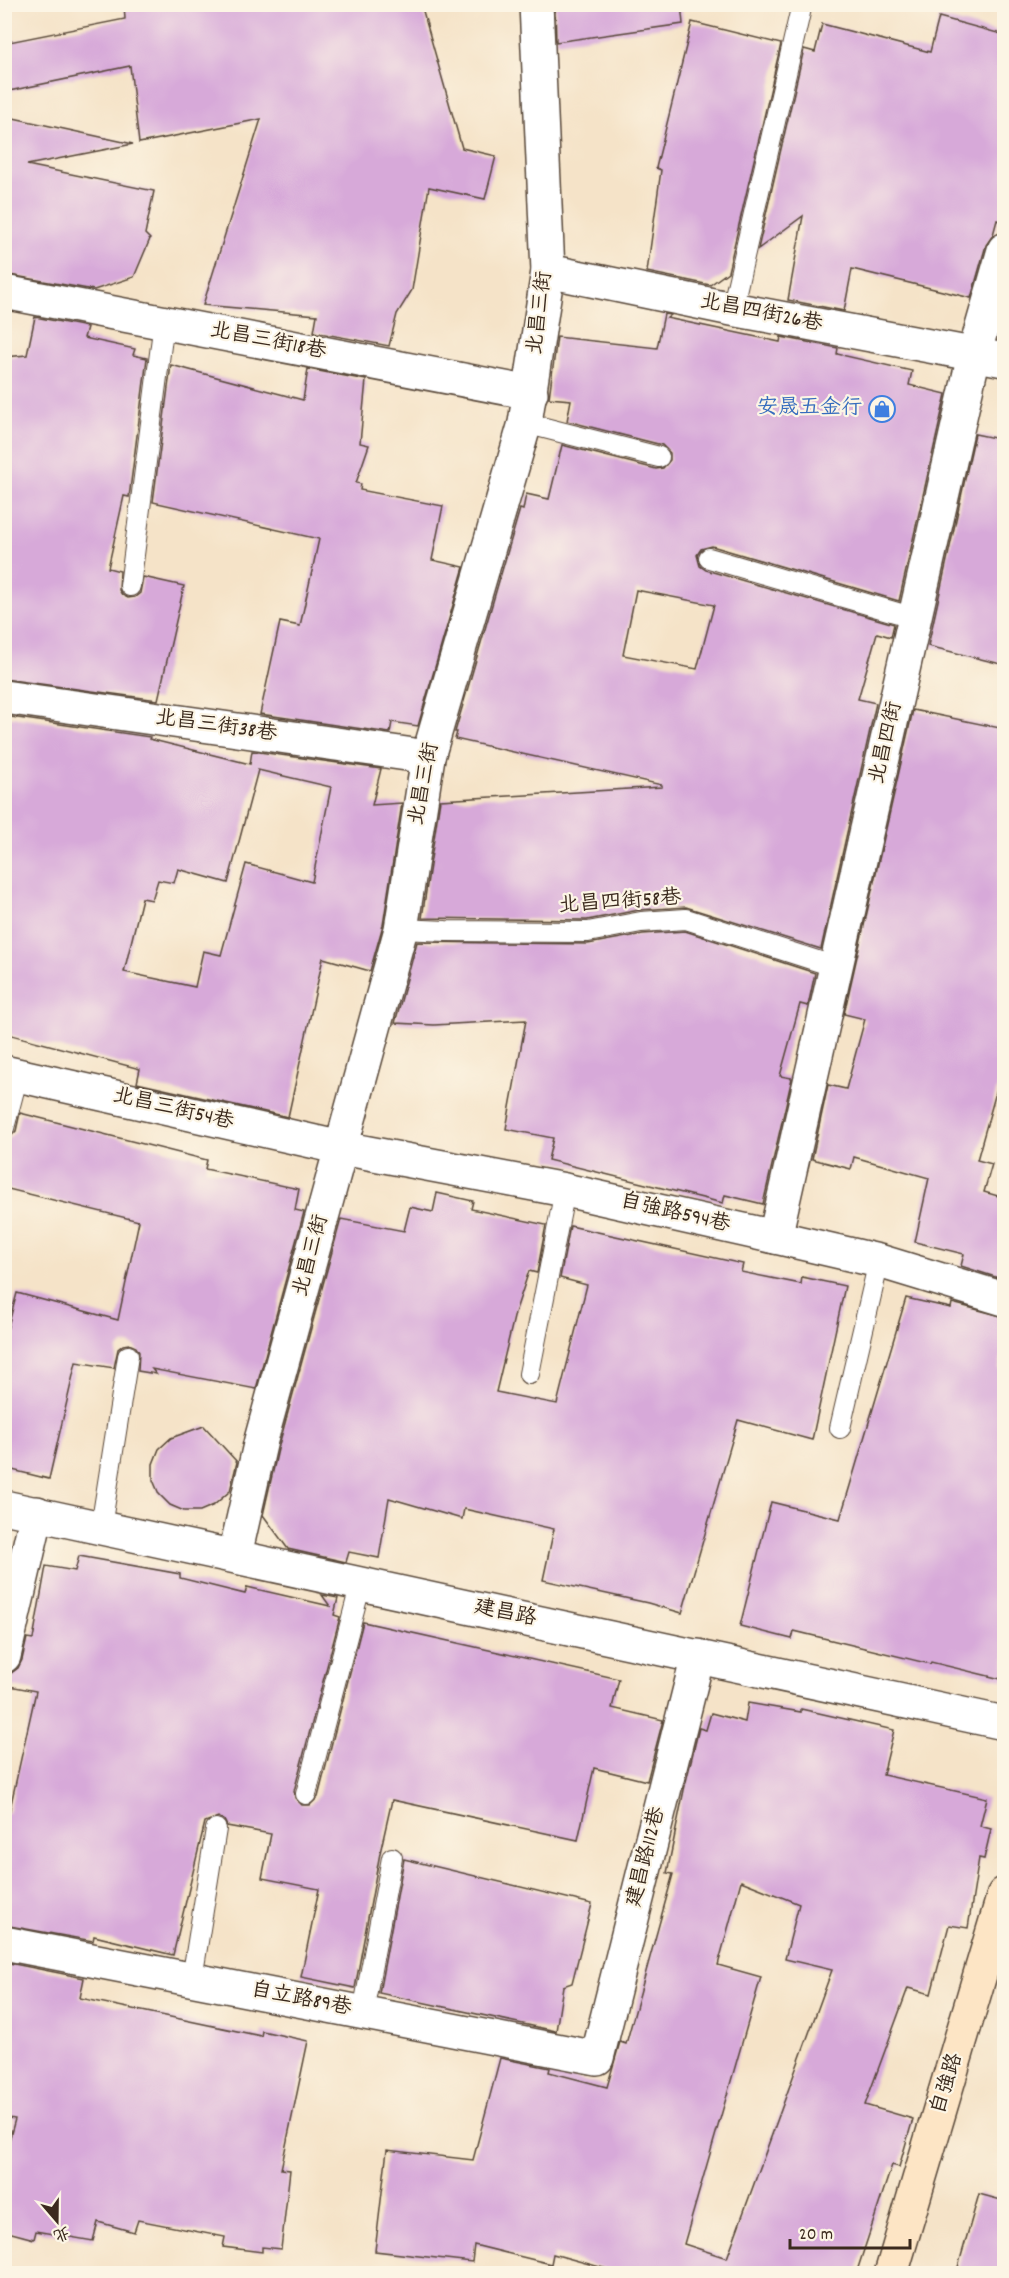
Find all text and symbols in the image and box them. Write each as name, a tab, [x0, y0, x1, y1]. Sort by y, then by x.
street label: 北昌三街	[521, 269, 561, 357]
street label: 北昌四街26巷	[697, 287, 825, 341]
street label: 北昌三街18巷	[207, 316, 329, 368]
place label: 安晟五金行	[757, 394, 862, 424]
shop icon: 安晟五金行	[867, 394, 897, 424]
street label: 北昌四街	[863, 699, 911, 787]
street label: 北昌三街38巷	[153, 704, 279, 750]
street label: 北昌三街	[402, 740, 448, 828]
street label: 北昌四街58巷	[558, 884, 682, 922]
street label: 北昌三街54巷	[109, 1082, 237, 1138]
street label: 自強路594巷	[617, 1187, 733, 1241]
street label: 北昌三街	[287, 1212, 337, 1300]
street label: 建昌路	[471, 1593, 539, 1635]
street label: 建昌路112巷	[620, 1804, 674, 1910]
street label: 自立路89巷	[248, 1976, 354, 2024]
street label: 自強路	[924, 2049, 972, 2119]
north arrow	[27, 2191, 87, 2251]
scale bar	[790, 2212, 910, 2250]
text: 北	[50, 2219, 73, 2246]
text: 20 m	[799, 2223, 833, 2248]

